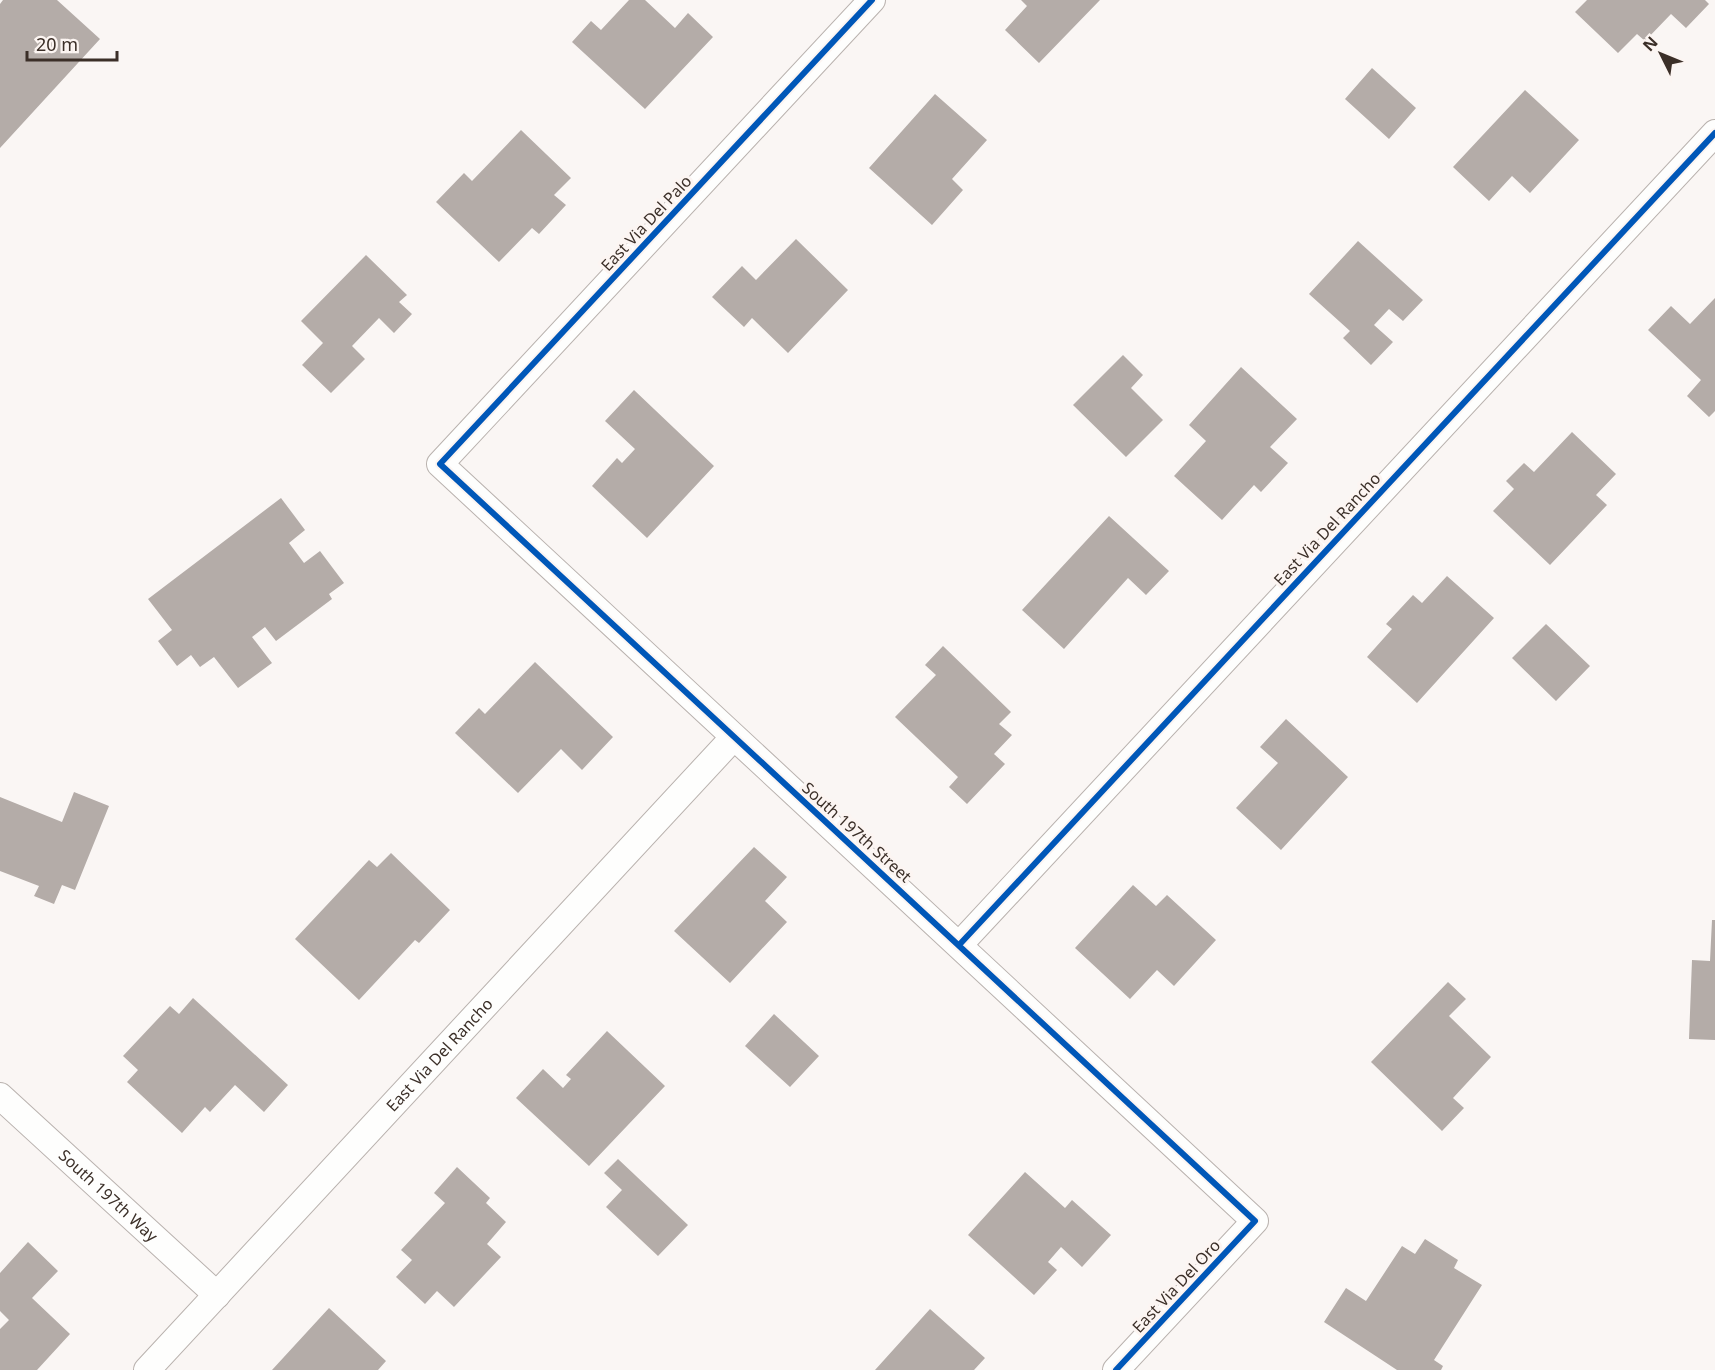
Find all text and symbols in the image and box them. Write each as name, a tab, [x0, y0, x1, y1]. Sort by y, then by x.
scale bar	[27, 24, 117, 62]
north arrow	[1631, 24, 1691, 84]
text: 20 m	[36, 32, 78, 56]
text: N	[1638, 32, 1663, 56]
street label: East Via Del Palo	[596, 170, 696, 276]
street label: East Via Del Rancho	[1269, 468, 1385, 590]
street label: South 197th Street	[798, 777, 917, 887]
street label: East Via Del Rancho	[381, 993, 498, 1116]
street label: South 197th Way	[54, 1144, 163, 1247]
street label: East Via Del Oro	[1127, 1235, 1225, 1337]

